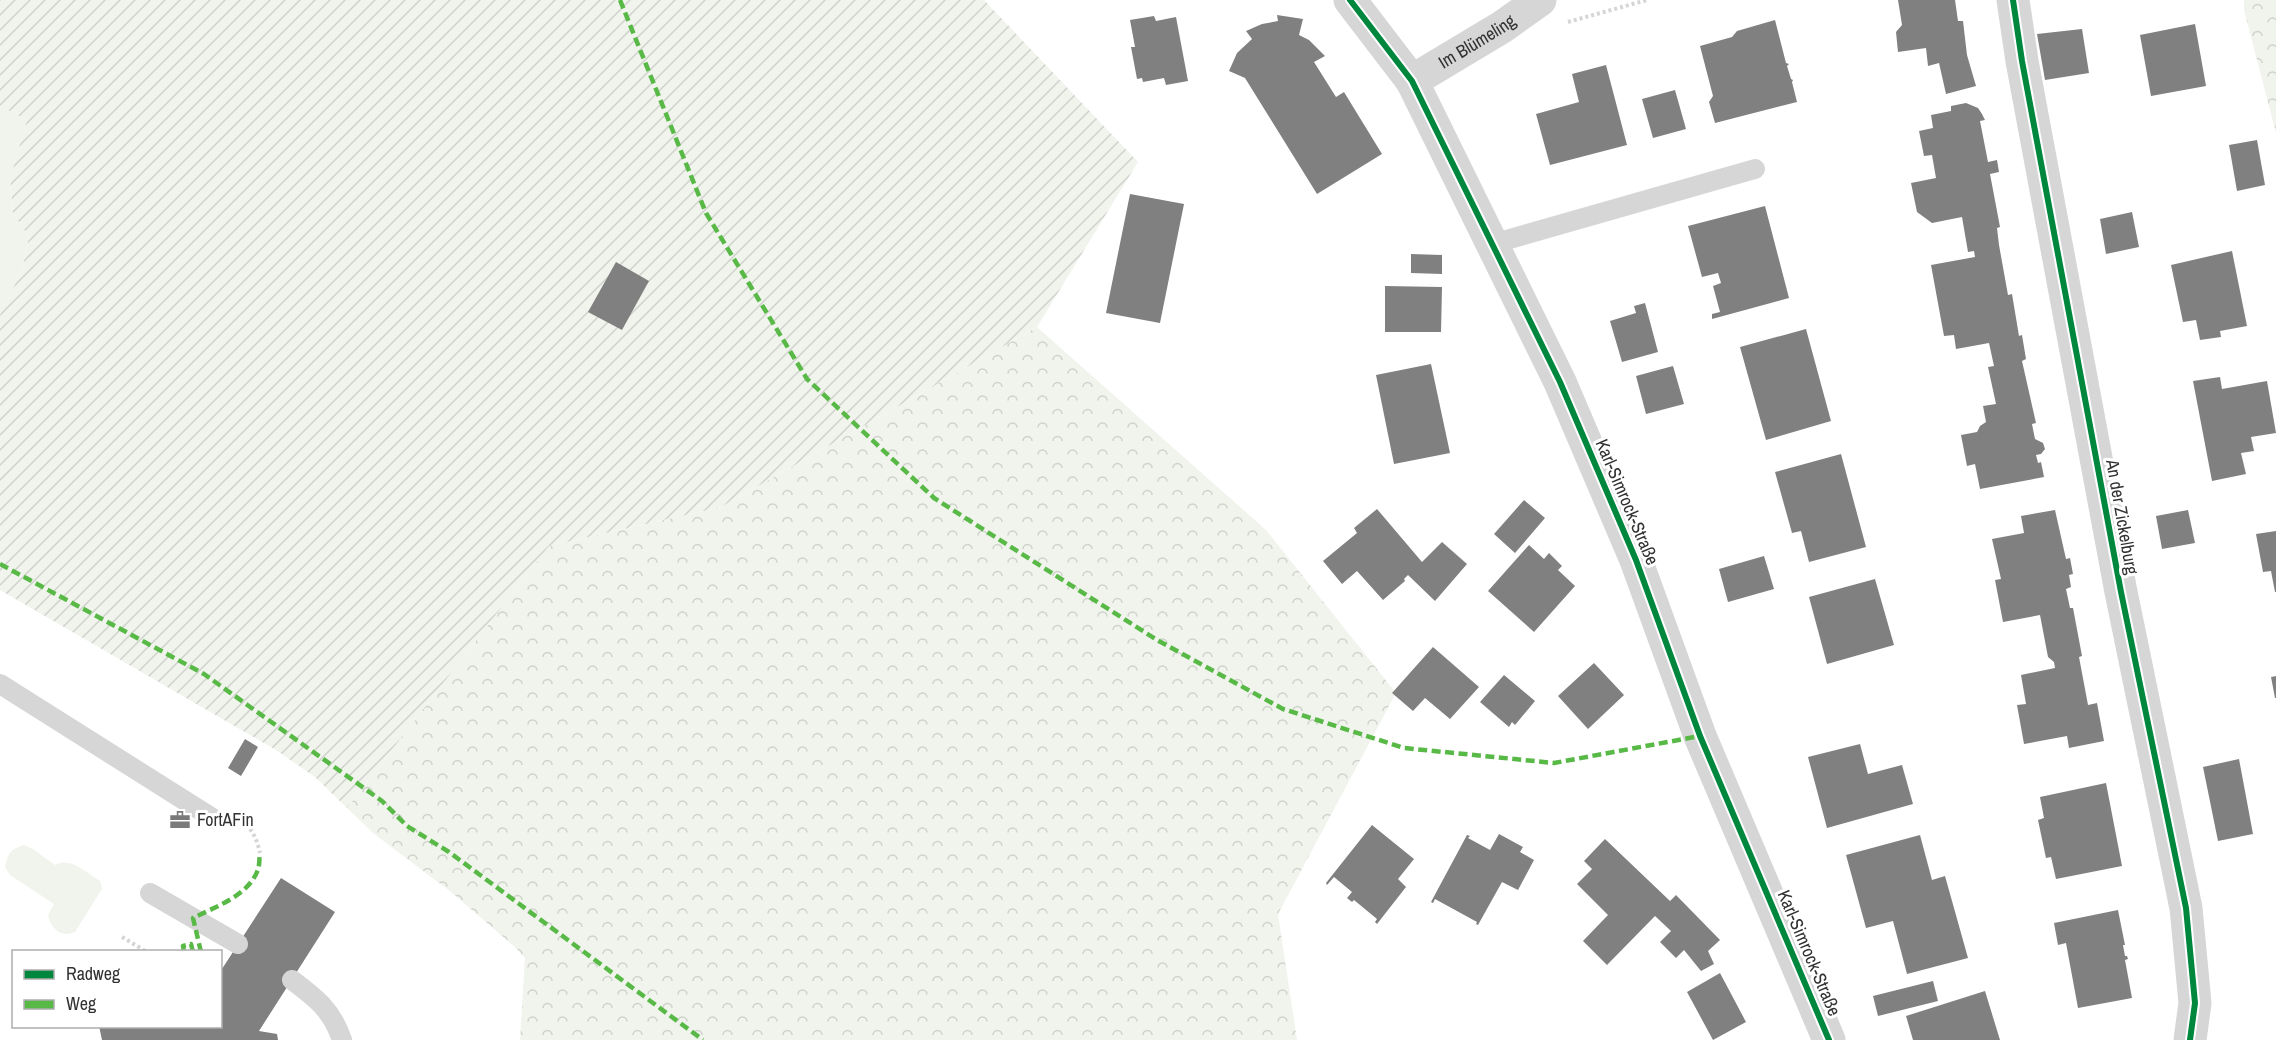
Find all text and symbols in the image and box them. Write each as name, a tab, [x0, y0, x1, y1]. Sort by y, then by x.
street label: Im Blümeling	[1434, 8, 1521, 74]
street label: Karl-Simrock-Straße	[1590, 435, 1665, 569]
street label: An der Zickelburg	[2100, 456, 2145, 577]
place label: FortAFin	[197, 807, 254, 832]
office icon: FortAFin	[168, 808, 192, 832]
street label: Karl-Simrock-Straße	[1772, 886, 1847, 1020]
legend	[12, 950, 222, 1028]
text: Radweg	[66, 961, 121, 986]
text: Weg	[66, 991, 97, 1016]

